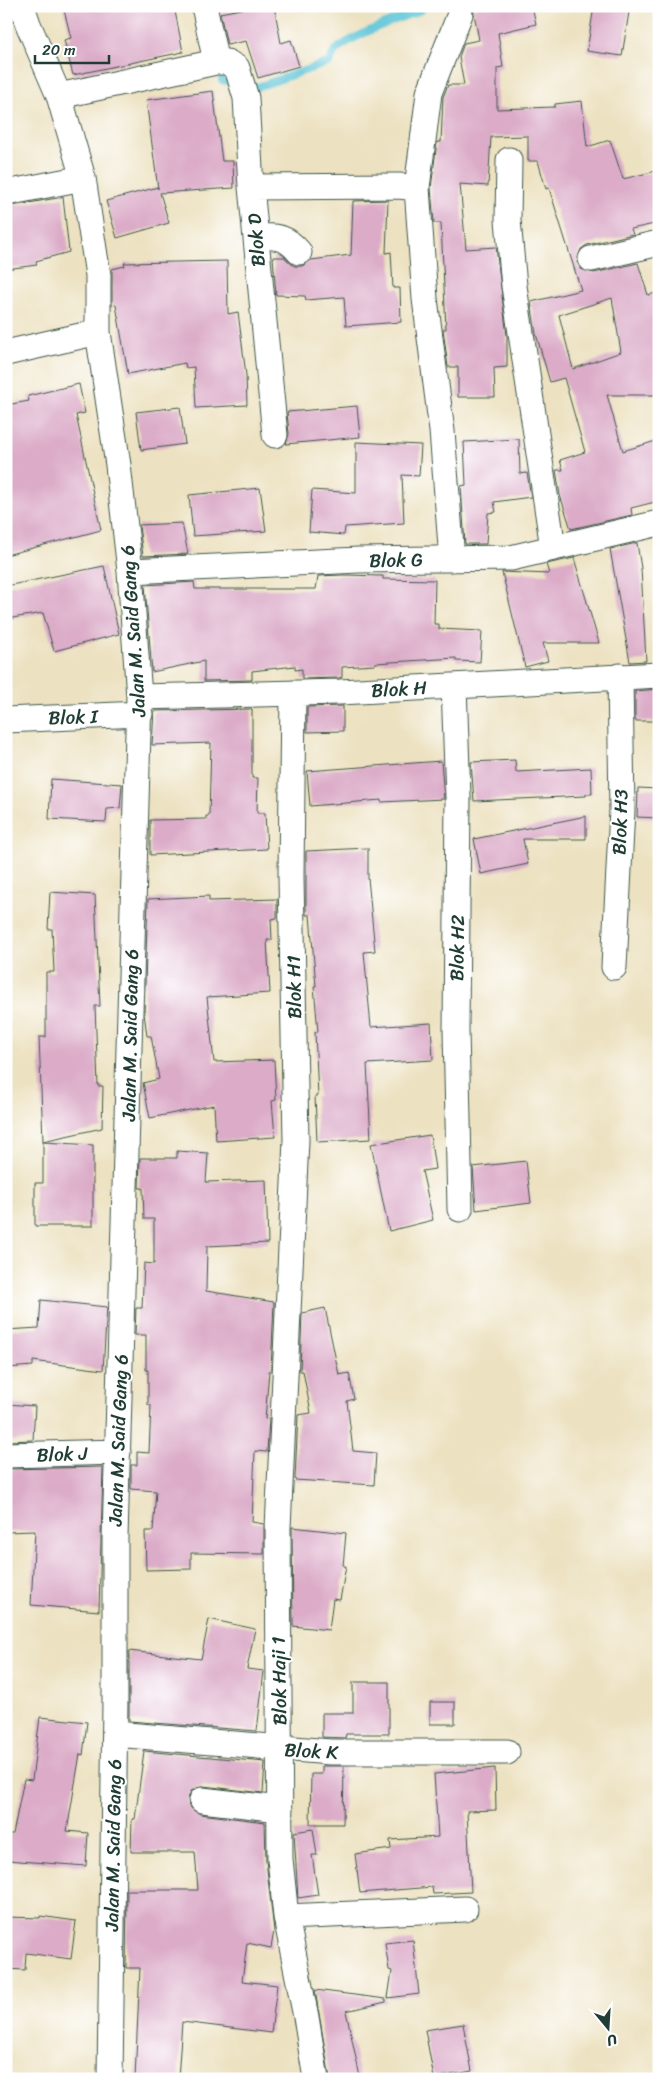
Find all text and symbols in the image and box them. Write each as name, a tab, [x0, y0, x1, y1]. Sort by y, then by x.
scale bar	[35, 32, 109, 64]
text: 20 m	[42, 37, 76, 63]
street label: Blok D	[237, 211, 275, 268]
street label: Blok G	[369, 543, 423, 577]
street label: Jalan M. Said Gang 6	[111, 544, 156, 719]
street label: Blok H	[370, 671, 428, 707]
street label: Blok I	[48, 700, 100, 734]
street label: Blok H3	[602, 788, 638, 856]
street label: Blok H2	[440, 914, 474, 982]
street label: Jalan M. Said Gang 6	[112, 949, 148, 1122]
street label: Blok H1	[277, 955, 311, 1019]
street label: Jalan M. Said Gang 6	[98, 1353, 137, 1528]
street label: Blok J	[36, 1437, 89, 1471]
street label: Blok Haji 1	[262, 1636, 296, 1726]
street label: Blok K	[283, 1733, 340, 1769]
street label: Jalan M. Said Gang 6	[95, 1759, 131, 1932]
north arrow	[582, 2002, 632, 2052]
text: U	[603, 2027, 620, 2053]

